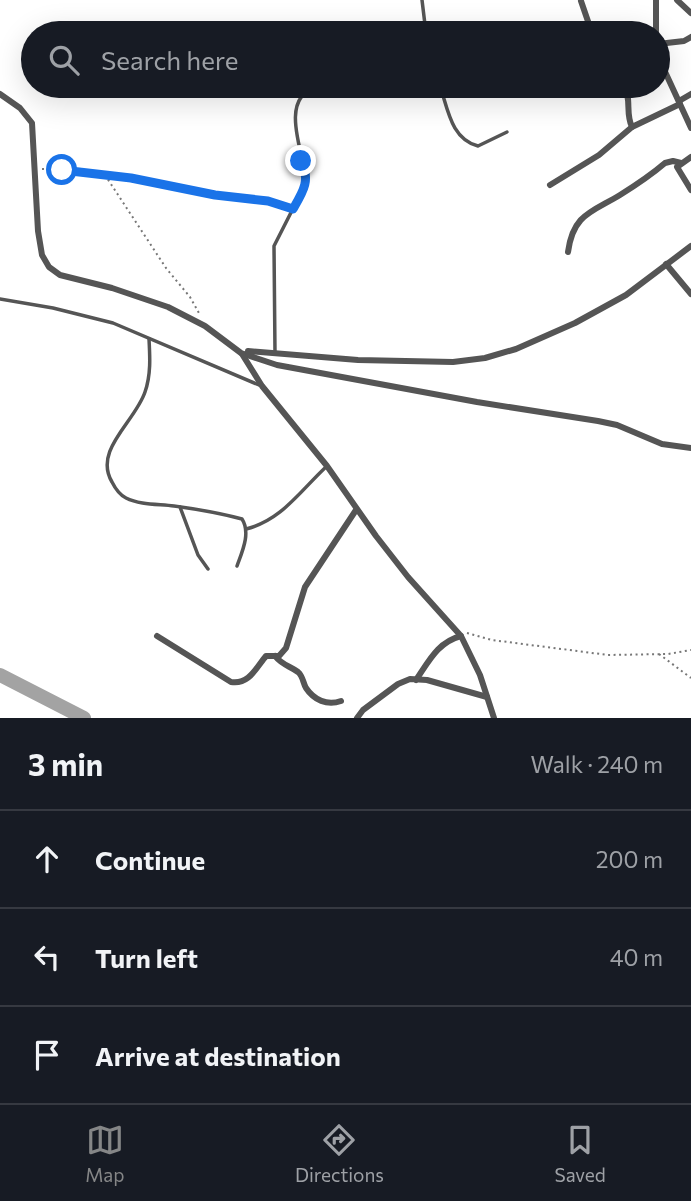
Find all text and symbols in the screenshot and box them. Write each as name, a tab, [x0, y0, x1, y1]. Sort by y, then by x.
search box	[21, 21, 670, 98]
icon: search	[45, 41, 83, 79]
text: Search here	[101, 44, 239, 75]
route end	[285, 145, 316, 176]
route start	[46, 154, 77, 185]
text: 3 min	[28, 745, 103, 782]
text: Walk · 240 m	[531, 750, 663, 778]
icon: ahead	[28, 840, 66, 878]
text: Continue	[95, 844, 205, 875]
text: 200 m	[596, 845, 663, 873]
icon: left	[28, 938, 66, 976]
text: Turn left	[95, 942, 198, 973]
text: 40 m	[610, 943, 663, 971]
icon: arrive	[28, 1036, 66, 1074]
text: Arrive at destination	[95, 1040, 341, 1071]
tab: Map	[85, 1121, 124, 1186]
tab: Directions	[295, 1121, 384, 1186]
tab: Saved	[554, 1121, 606, 1186]

